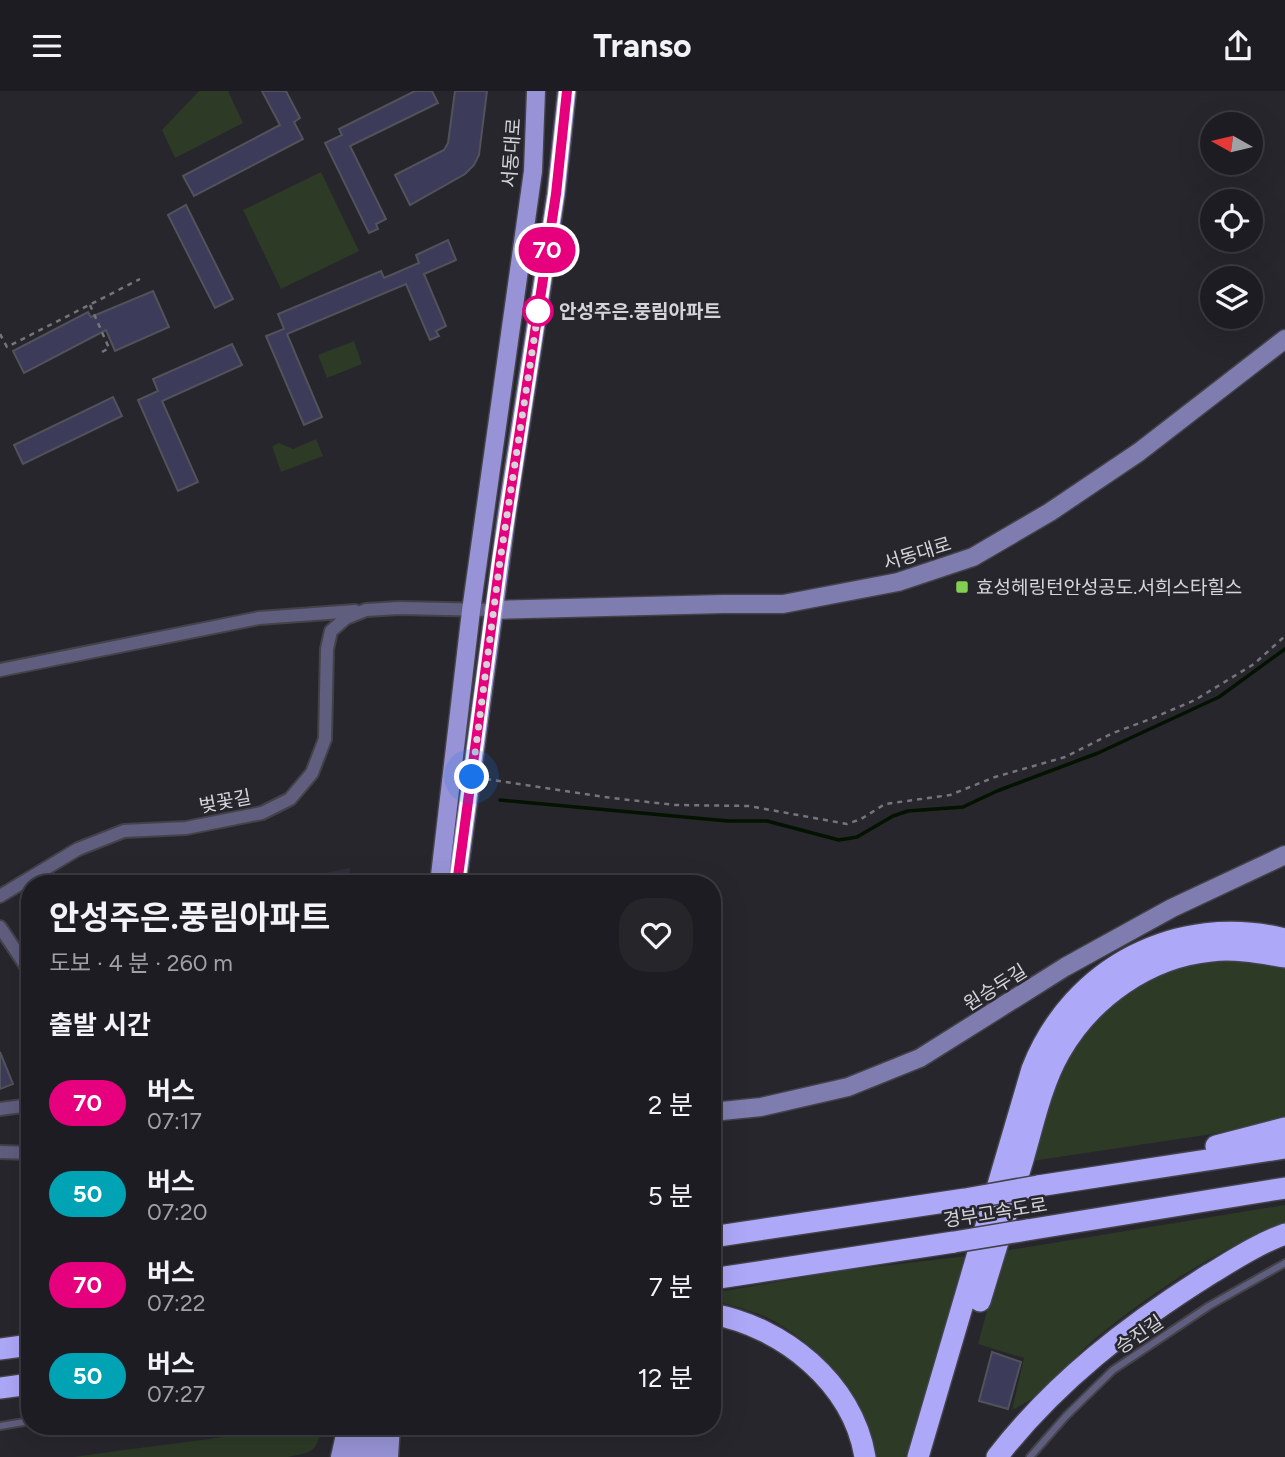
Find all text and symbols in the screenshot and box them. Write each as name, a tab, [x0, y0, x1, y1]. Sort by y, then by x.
icon: menu	[28, 27, 66, 65]
text: Transo	[593, 27, 692, 65]
icon: share	[1219, 27, 1257, 65]
north arrow	[1200, 112, 1264, 175]
map controls	[1200, 112, 1263, 329]
street label: 서동대로	[498, 117, 525, 189]
button: locate	[1200, 189, 1263, 252]
line badge: 70	[516, 227, 578, 273]
text: 70	[533, 235, 561, 264]
button: layers	[1200, 266, 1263, 329]
marker: 안성주은.풍림아파트	[523, 296, 553, 326]
place label: 안성주은.풍림아파트	[559, 300, 721, 323]
street label: 서동대로	[880, 532, 954, 575]
place label: 효성헤링턴안성공도.서희스타힐스	[976, 576, 1242, 599]
marker: 효성헤링턴안성공도.서희스타힐스	[954, 579, 970, 595]
your location	[454, 759, 489, 794]
street label: 벚꽃길	[197, 785, 253, 818]
text: 안성주은.풍림아파트	[49, 898, 330, 937]
button: heart	[619, 898, 693, 972]
text: 도보 · 4 분 · 260 m	[49, 949, 233, 977]
street label: 원승두길	[960, 959, 1031, 1016]
text: 출발 시간	[49, 1009, 151, 1041]
text: 버스	[147, 1075, 195, 1107]
text: 70	[73, 1088, 102, 1117]
text: 2 분	[648, 1089, 693, 1121]
text: 07:17	[147, 1107, 202, 1135]
text: 버스	[147, 1166, 195, 1198]
text: 50	[73, 1179, 102, 1208]
text: 5 분	[648, 1180, 693, 1212]
street label: 경부고속도로	[941, 1193, 1049, 1232]
text: 07:20	[147, 1198, 208, 1226]
text: 버스	[147, 1257, 195, 1289]
text: 70	[73, 1270, 102, 1299]
text: 7 분	[649, 1271, 693, 1303]
text: 07:22	[147, 1289, 206, 1317]
street label: 승진길	[1111, 1310, 1167, 1359]
text: 버스	[147, 1348, 195, 1380]
text: 50	[73, 1361, 102, 1390]
text: 12 분	[637, 1362, 693, 1394]
text: 07:27	[147, 1380, 205, 1408]

